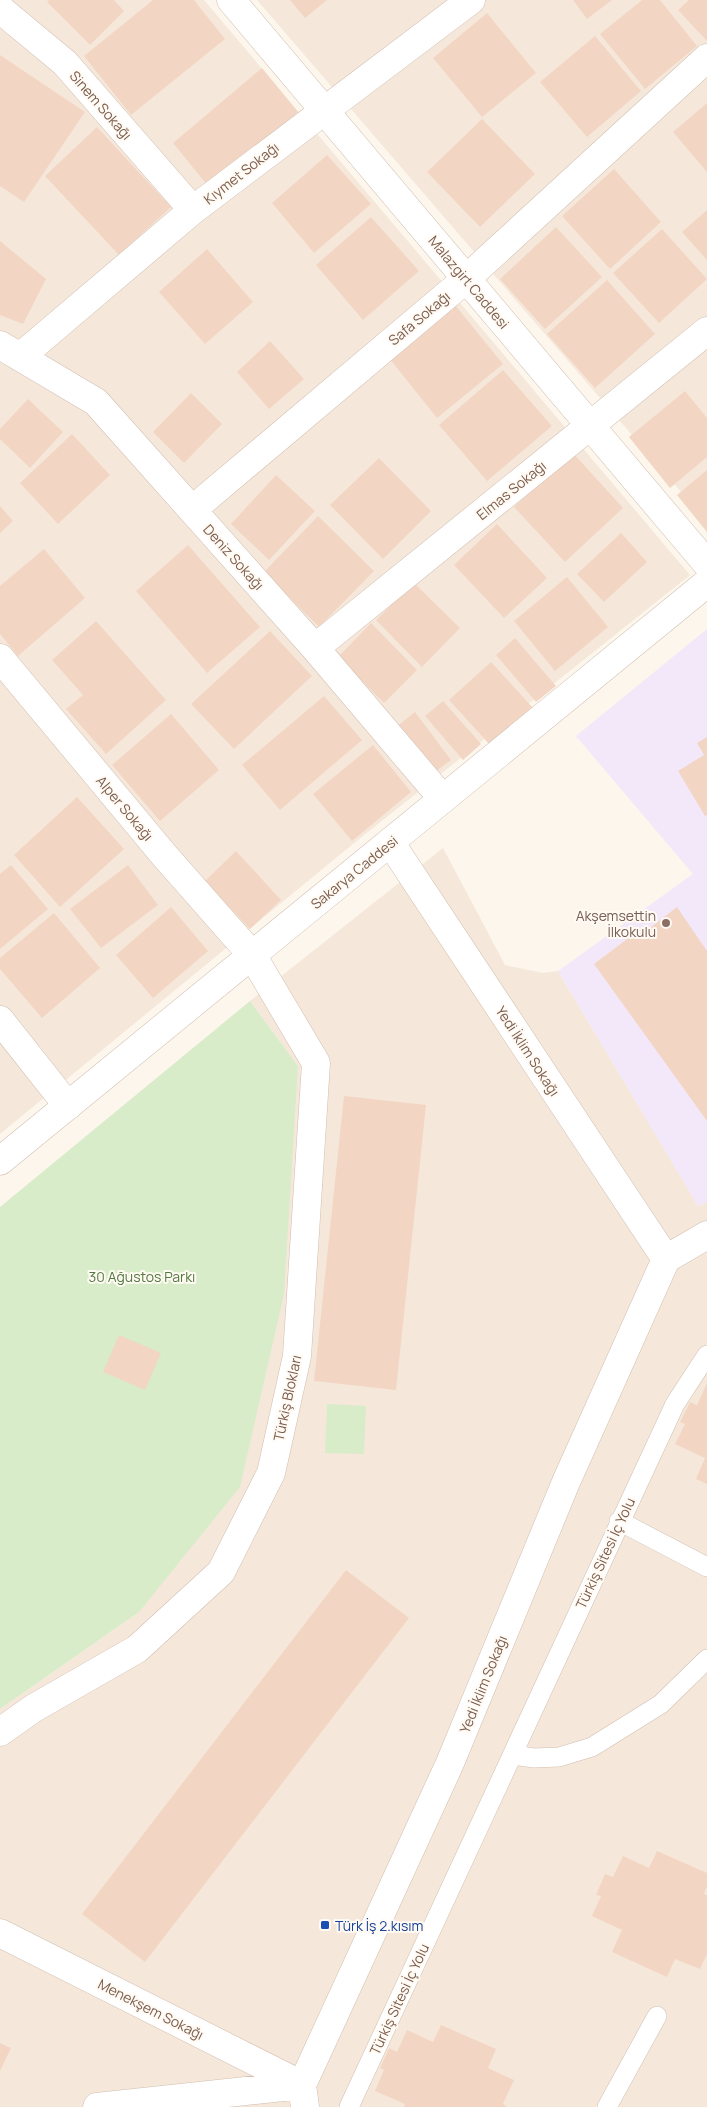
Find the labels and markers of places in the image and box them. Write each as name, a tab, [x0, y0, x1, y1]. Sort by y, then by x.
place label: Akşemsettin İlkokulu	[576, 906, 656, 941]
marker: Akşemsettin İlkokulu	[660, 917, 672, 929]
place label: Türk İş 2.kısım	[335, 1916, 424, 1935]
marker: Türk İş 2.kısım	[319, 1919, 331, 1931]

